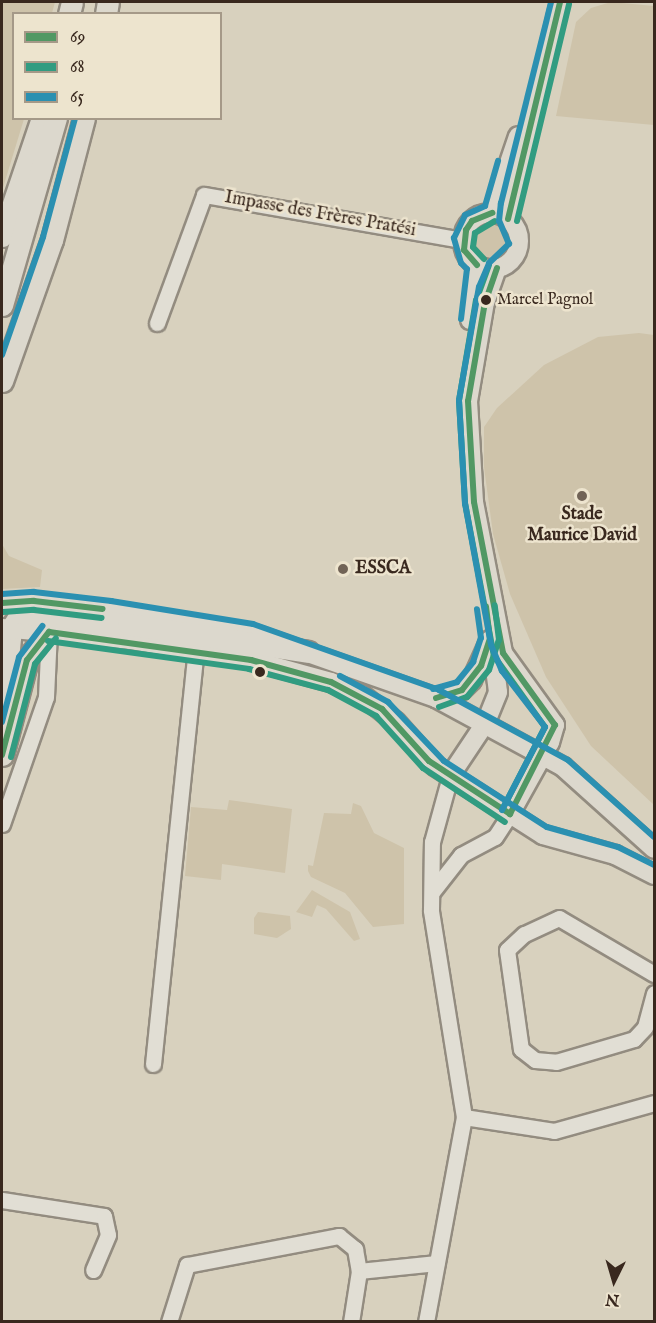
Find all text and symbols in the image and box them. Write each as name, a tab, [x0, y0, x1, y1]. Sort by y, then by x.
legend	[12, 12, 222, 120]
text: 69	[70, 26, 85, 49]
text: 68	[70, 56, 85, 79]
text: 65	[70, 86, 84, 109]
street label: Impasse des Frères Pratési	[223, 188, 417, 242]
place label: Marcel Pagnol	[497, 290, 593, 310]
marker: Marcel Pagnol	[480, 294, 492, 306]
marker: Stade Maurice David	[575, 489, 589, 503]
place label: Stade Maurice David	[527, 505, 637, 548]
place label: ESSCA	[355, 558, 411, 580]
marker: ESSCA	[336, 562, 350, 576]
unlabelled marker	[254, 666, 266, 678]
north arrow	[584, 1251, 644, 1311]
text: N	[605, 1288, 620, 1309]

